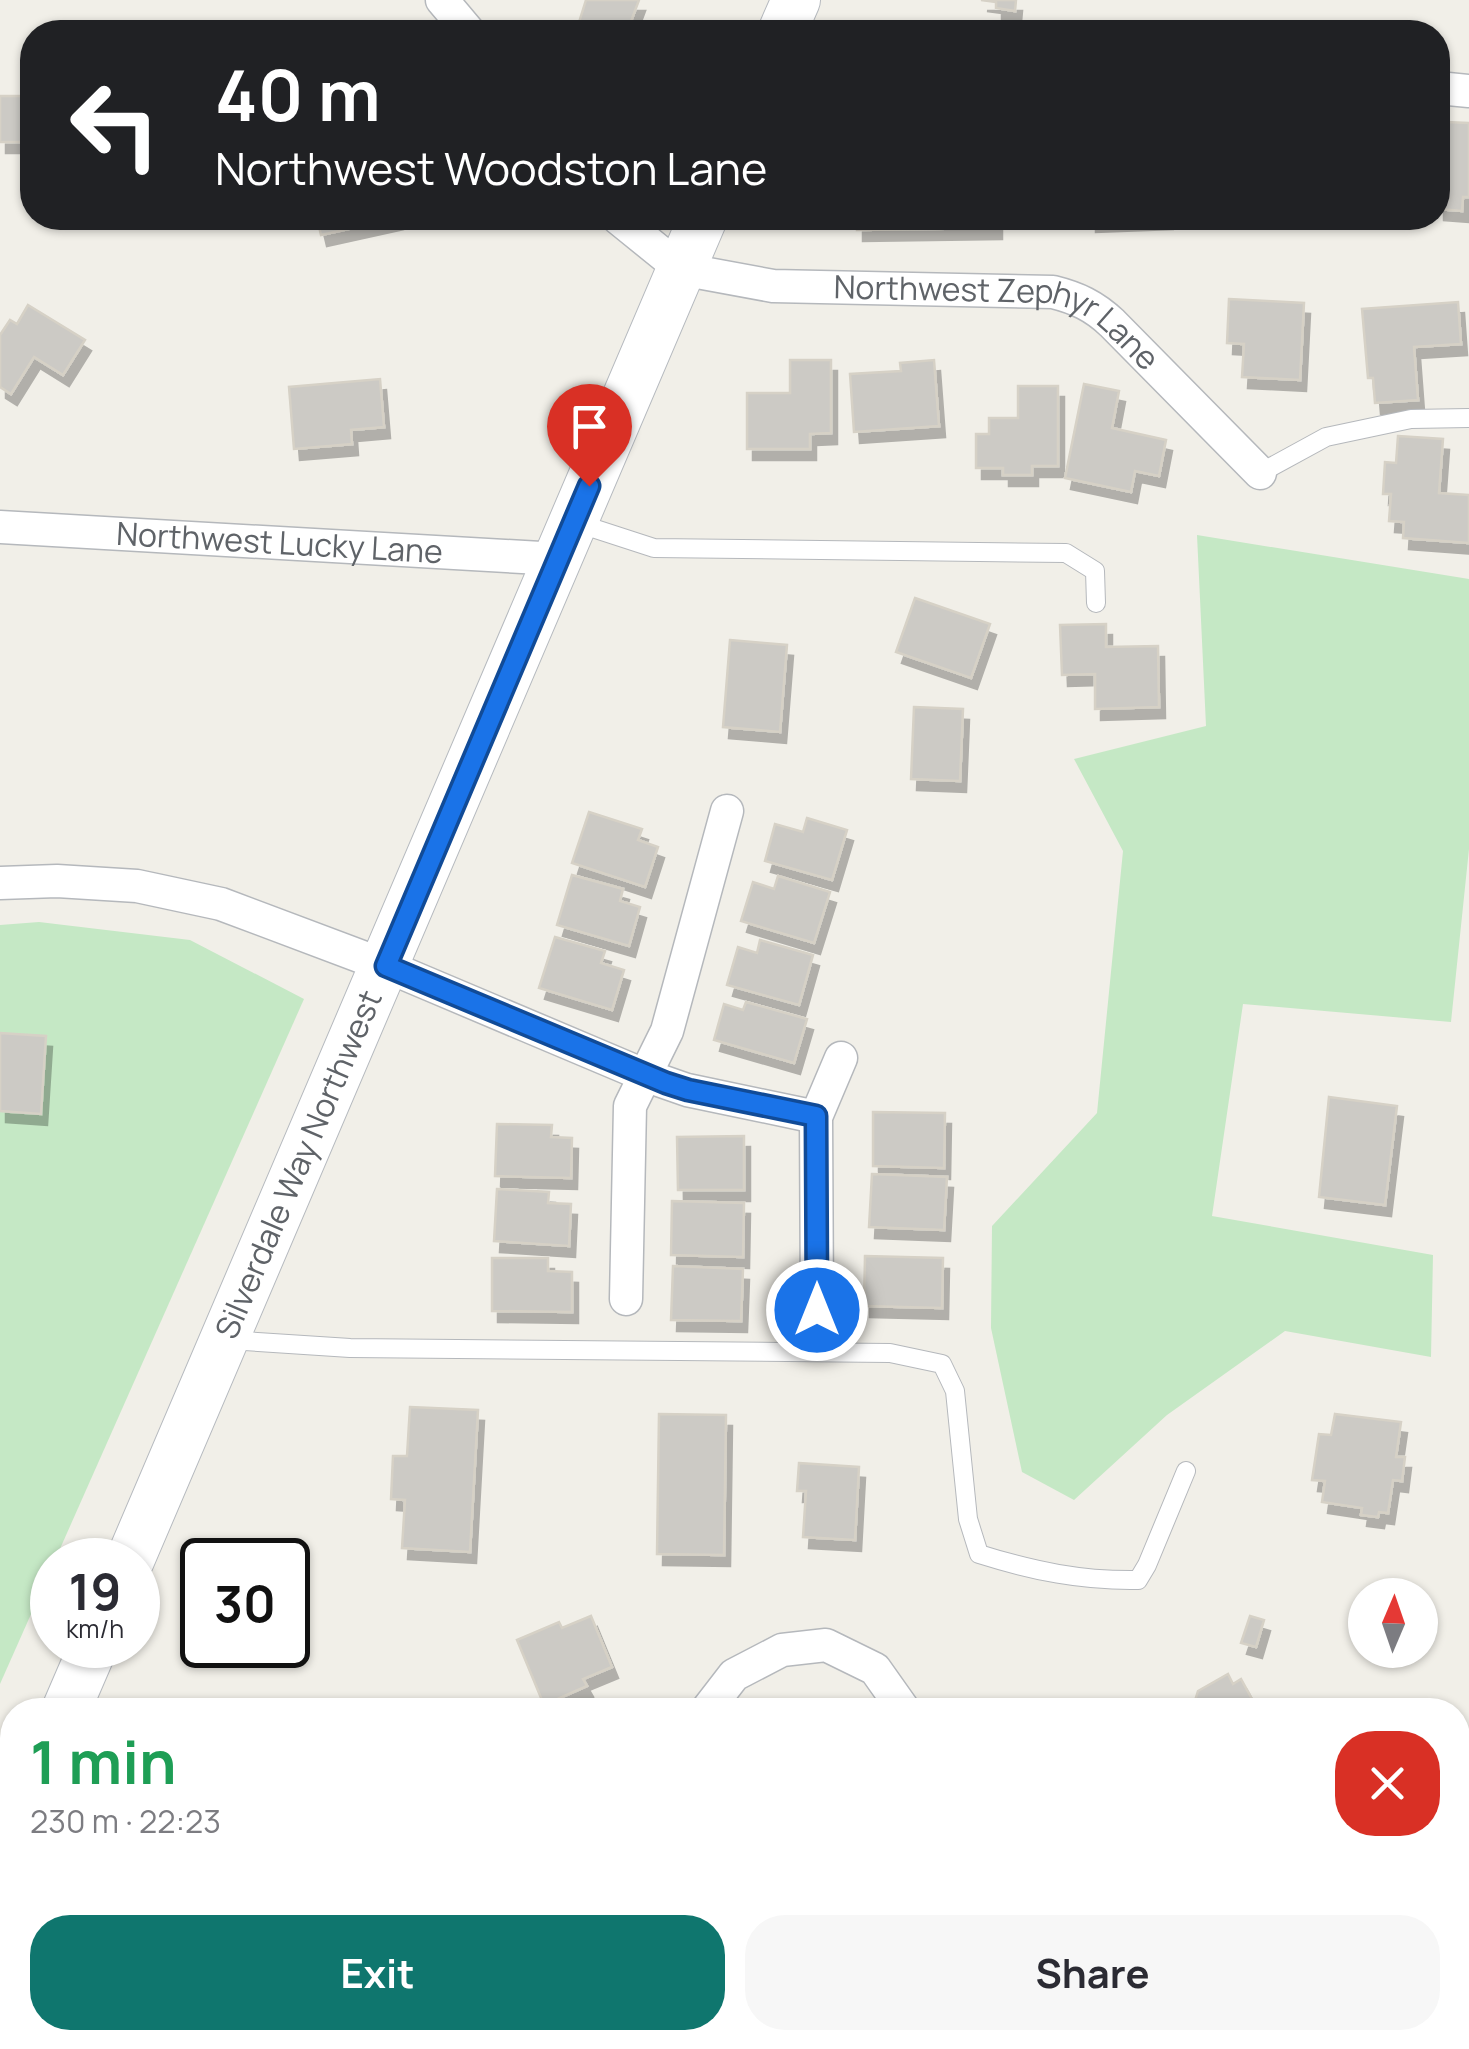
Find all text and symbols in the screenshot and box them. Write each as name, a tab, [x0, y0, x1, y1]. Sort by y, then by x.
text: 40 m	[215, 46, 381, 142]
icon: left	[50, 60, 180, 190]
text: Northwest Woodston Lane	[215, 137, 767, 199]
street label: Northwest Zephyr Lane	[833, 264, 1169, 379]
pin	[547, 384, 632, 487]
icon: arrive	[562, 399, 617, 454]
street label: Northwest Lucky Lane	[115, 511, 444, 573]
street label: Silverdale Way Northwest	[204, 983, 392, 1345]
position arrow	[765, 1258, 869, 1362]
speed limit sign: 30	[180, 1538, 310, 1668]
text: 19	[69, 1557, 121, 1625]
north arrow	[1348, 1578, 1438, 1668]
map controls	[1348, 1578, 1438, 1668]
text: km/h	[66, 1611, 124, 1646]
text: 1 min	[30, 1720, 177, 1802]
button: close	[1335, 1731, 1440, 1836]
text: 230 m · 22:23	[30, 1799, 221, 1843]
button: Exit	[30, 1915, 725, 2030]
button: Share	[745, 1915, 1440, 2030]

